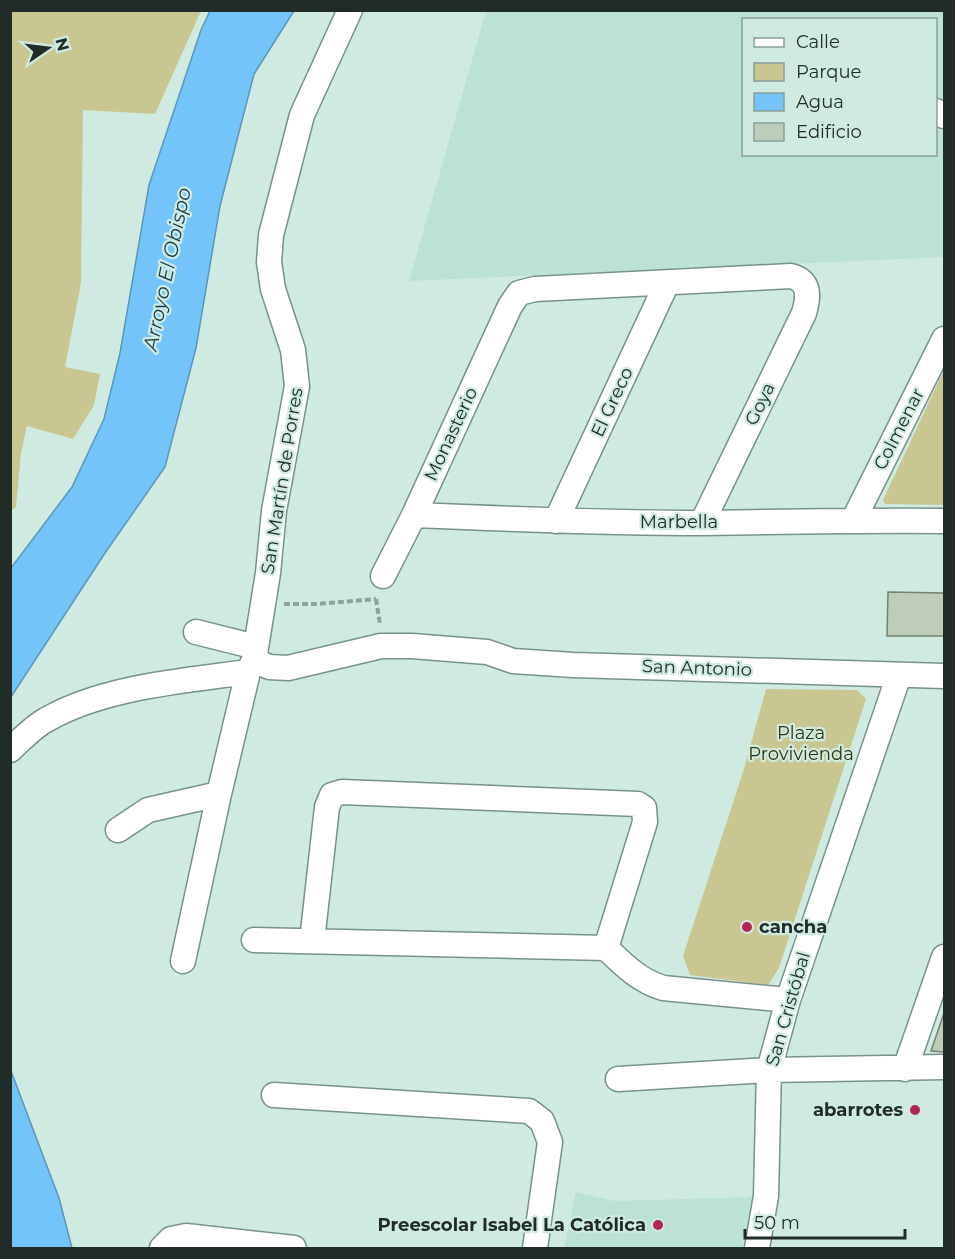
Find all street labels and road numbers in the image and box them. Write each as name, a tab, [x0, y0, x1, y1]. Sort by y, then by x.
street label: El Greco	[586, 364, 638, 440]
street label: Goya	[740, 379, 780, 429]
street label: Monasterio	[420, 384, 482, 484]
street label: Colmenar	[869, 385, 929, 473]
street label: San Martín de Porres	[256, 386, 308, 576]
street label: Marbella	[640, 511, 718, 533]
street label: San Antonio	[642, 655, 752, 681]
street label: San Cristóbal	[761, 949, 815, 1069]

